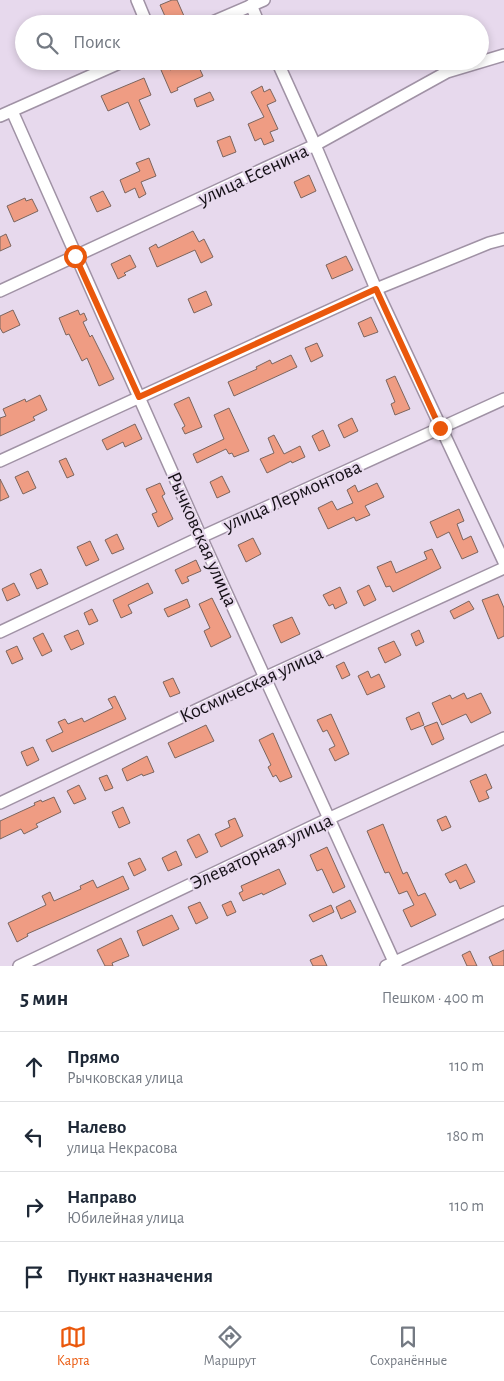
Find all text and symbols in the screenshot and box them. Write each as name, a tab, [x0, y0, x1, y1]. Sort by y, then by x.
search box	[15, 15, 489, 70]
icon: search	[33, 29, 61, 57]
text: Поиск	[73, 33, 120, 52]
street label: улица Есенина	[194, 141, 312, 210]
route start	[64, 245, 87, 268]
route end	[429, 417, 452, 440]
street label: улица Лермонтова	[220, 457, 364, 536]
street label: Рычковская улица	[163, 469, 241, 610]
street label: Космическая улица	[177, 643, 326, 727]
street label: Элеваторная улица	[187, 810, 336, 894]
text: 5 мин	[20, 988, 68, 1009]
text: Пешком · 400 m	[382, 990, 484, 1006]
text: Прямо	[67, 1048, 120, 1067]
icon: ahead	[20, 1053, 48, 1081]
text: 110 m	[449, 1058, 484, 1074]
text: Рычковская улица	[67, 1070, 183, 1086]
text: Налево	[67, 1118, 126, 1137]
icon: left	[20, 1123, 48, 1151]
text: 180 m	[447, 1128, 484, 1144]
text: улица Некрасова	[67, 1140, 178, 1156]
text: Направо	[67, 1188, 137, 1207]
icon: right	[20, 1193, 48, 1221]
text: 110 m	[449, 1198, 484, 1214]
text: Юбилейная улица	[67, 1210, 184, 1226]
icon: arrive	[20, 1263, 48, 1291]
text: Пункт назначения	[67, 1267, 213, 1286]
tab: Карта	[57, 1323, 90, 1370]
tab: Маршрут	[203, 1323, 256, 1370]
tab: Сохранённые	[370, 1323, 447, 1370]

